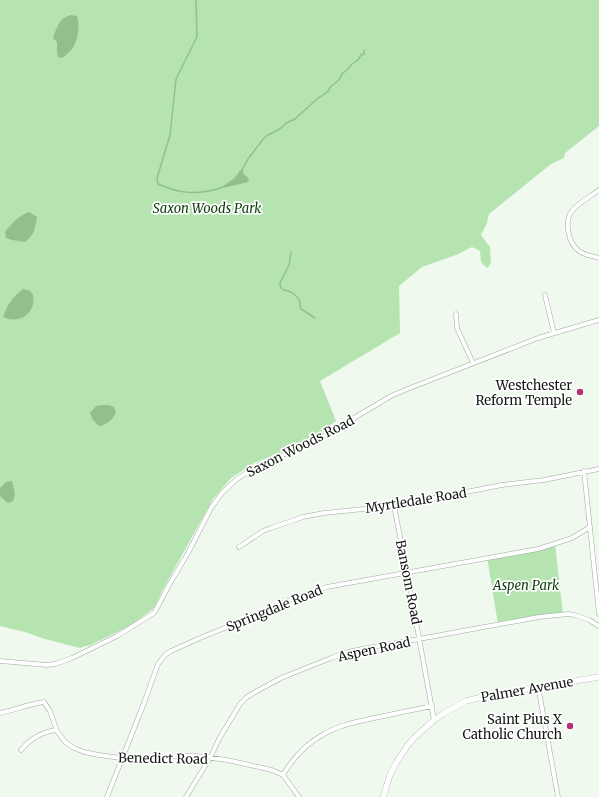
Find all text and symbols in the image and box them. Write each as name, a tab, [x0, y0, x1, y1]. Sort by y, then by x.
park label: Saxon Woods Park	[153, 200, 261, 217]
place label: Westchester Reform Temple	[475, 377, 572, 409]
marker: Westchester Reform Temple	[575, 387, 585, 397]
street label: Saxon Woods Road	[243, 412, 357, 481]
street label: Myrtledale Road	[364, 484, 468, 517]
street label: Bansom Road	[392, 538, 425, 626]
park label: Aspen Park	[492, 577, 559, 594]
street label: Springdale Road	[224, 581, 325, 635]
street label: Aspen Road	[335, 633, 412, 666]
street label: Palmer Avenue	[480, 673, 575, 706]
place label: Saint Pius X Catholic Church	[462, 711, 563, 743]
marker: Saint Pius X Catholic Church	[565, 721, 575, 731]
street label: Benedict Road	[118, 749, 208, 768]

